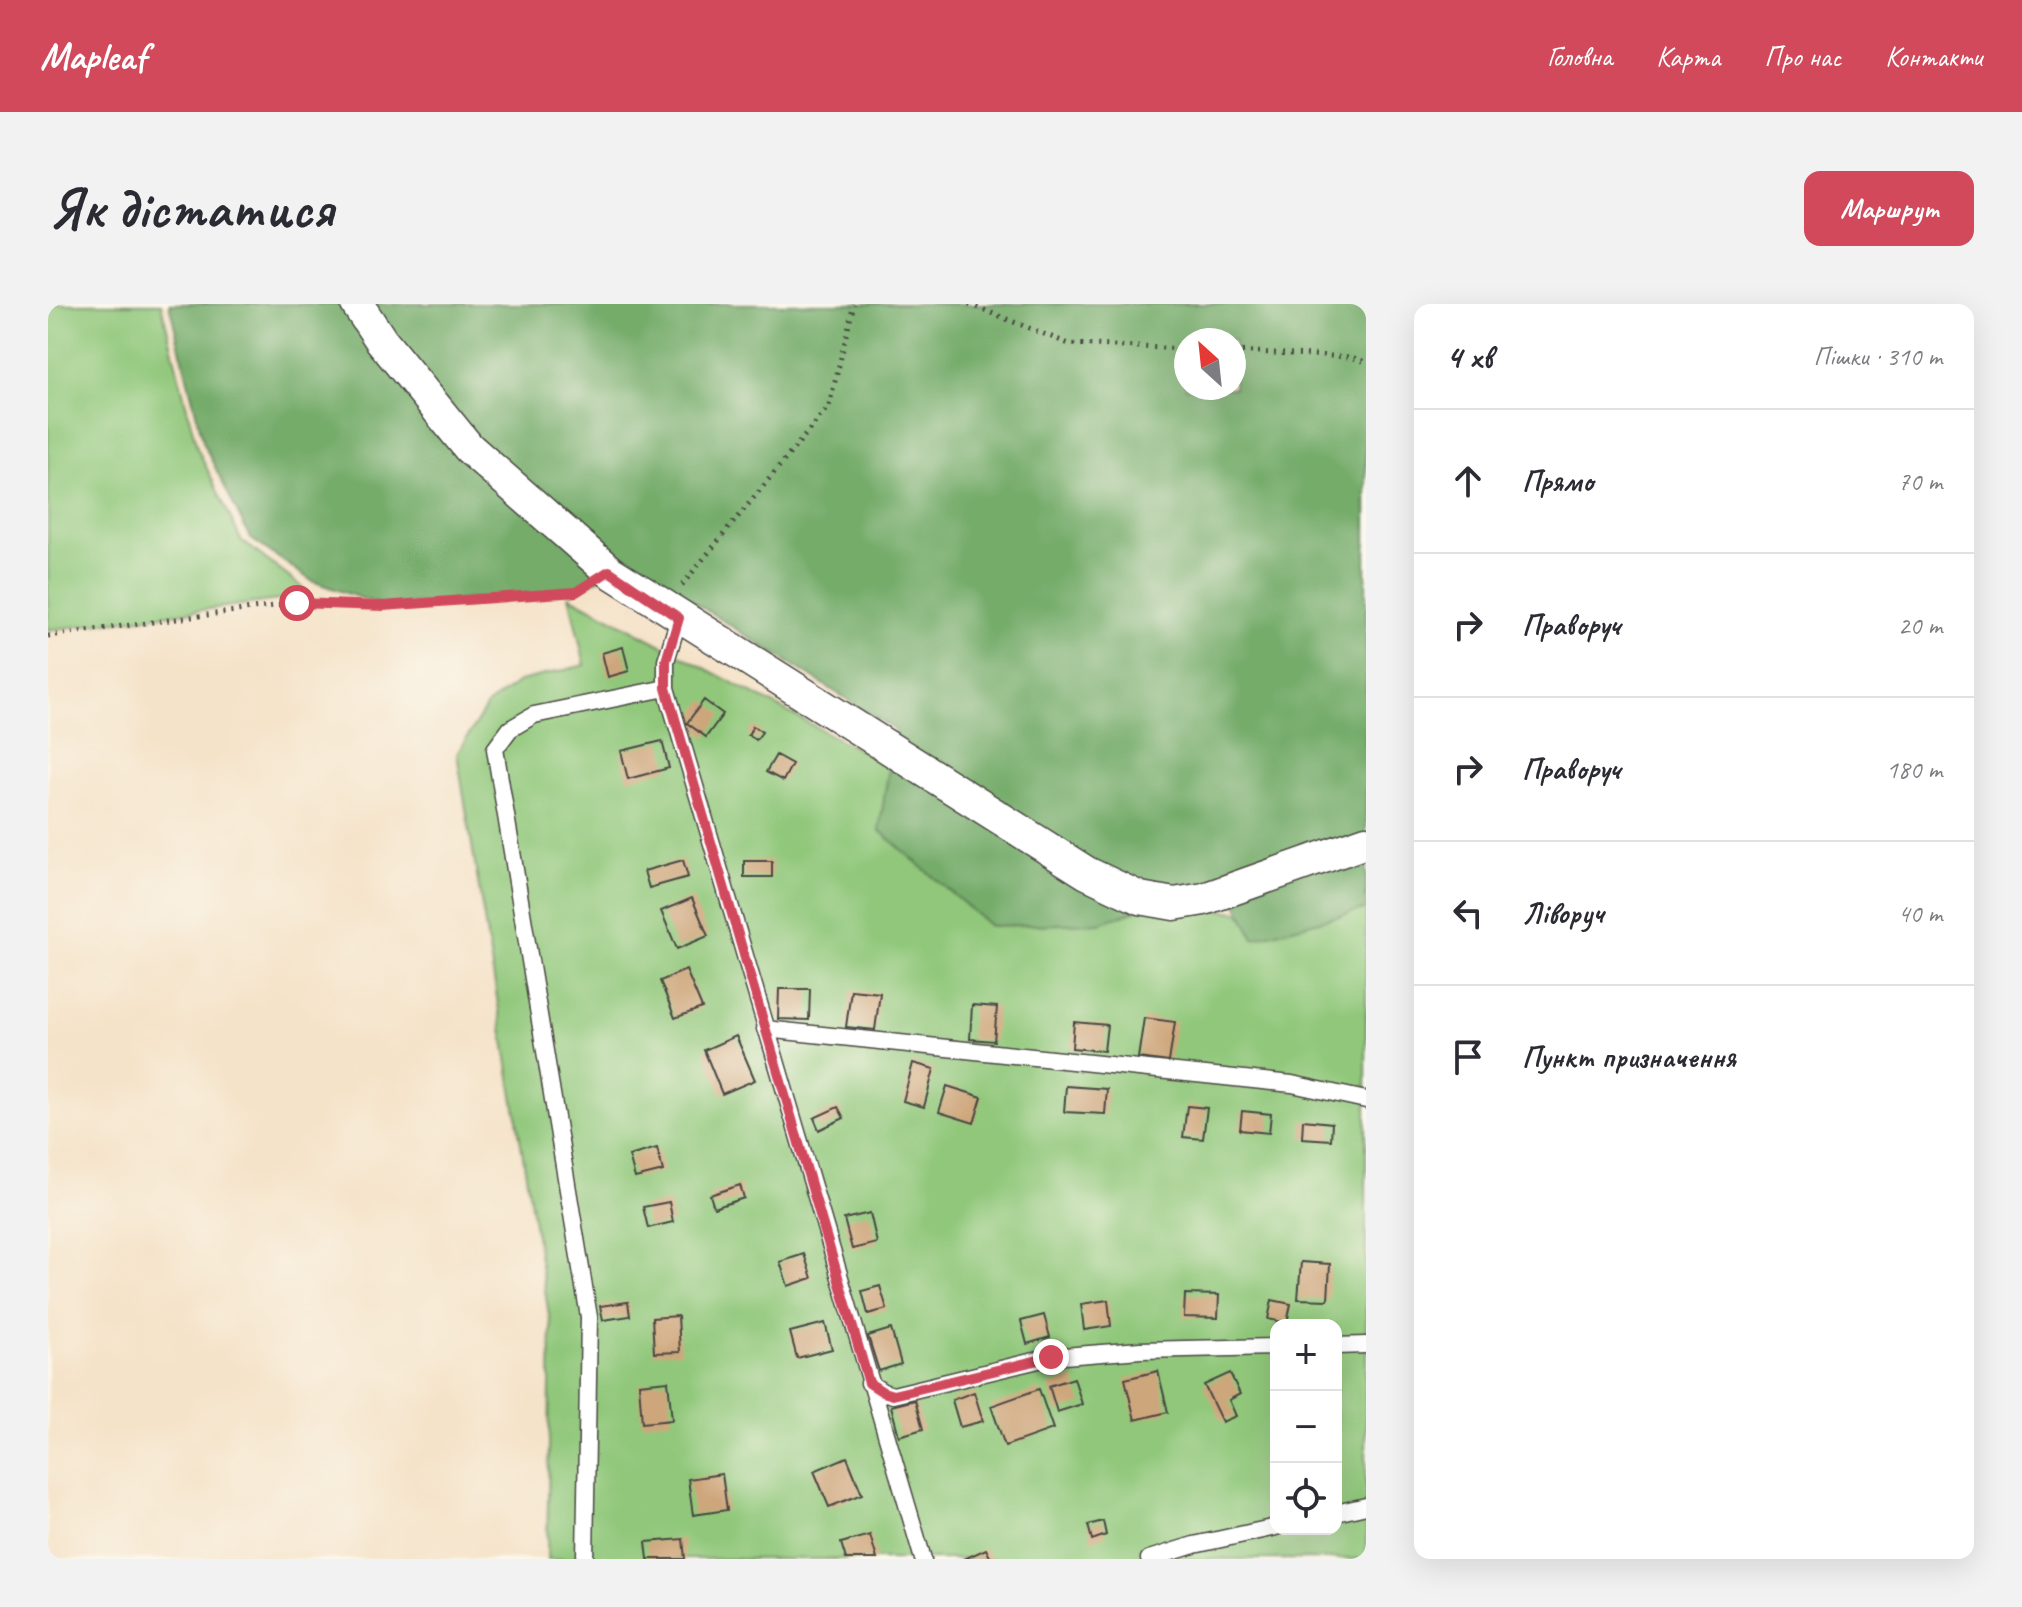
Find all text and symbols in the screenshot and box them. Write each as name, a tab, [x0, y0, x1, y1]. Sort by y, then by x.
text: Mapleaf	[40, 33, 146, 80]
text: Головна	[1547, 39, 1612, 74]
text: Карта	[1656, 39, 1720, 74]
text: Про нас	[1764, 39, 1841, 74]
text: Контакти	[1885, 39, 1982, 74]
button: Маршрут	[1804, 171, 1974, 246]
text: Як дістатися	[48, 173, 333, 244]
north arrow	[1174, 328, 1246, 400]
text: 4 хв	[1446, 335, 1492, 378]
text: Пішки · 310 m	[1814, 340, 1942, 373]
icon: ahead	[1446, 459, 1490, 503]
text: Прямо	[1522, 462, 1593, 500]
text: 70 m	[1898, 465, 1942, 498]
route start	[279, 585, 315, 621]
icon: right	[1446, 603, 1490, 647]
text: Праворуч	[1522, 606, 1620, 644]
text: 20 m	[1898, 609, 1942, 642]
icon: right	[1446, 747, 1490, 791]
text: Праворуч	[1522, 750, 1620, 788]
text: 180 m	[1886, 753, 1942, 786]
icon: left	[1446, 891, 1490, 935]
text: Ліворуч	[1522, 894, 1603, 932]
text: 40 m	[1898, 897, 1942, 930]
icon: arrive	[1446, 1035, 1490, 1079]
text: Пункт призначення	[1522, 1038, 1736, 1076]
map controls	[1270, 1319, 1342, 1535]
button: +	[1270, 1319, 1342, 1391]
route end	[1033, 1339, 1069, 1375]
button: −	[1270, 1391, 1342, 1463]
button: locate	[1270, 1463, 1342, 1535]

